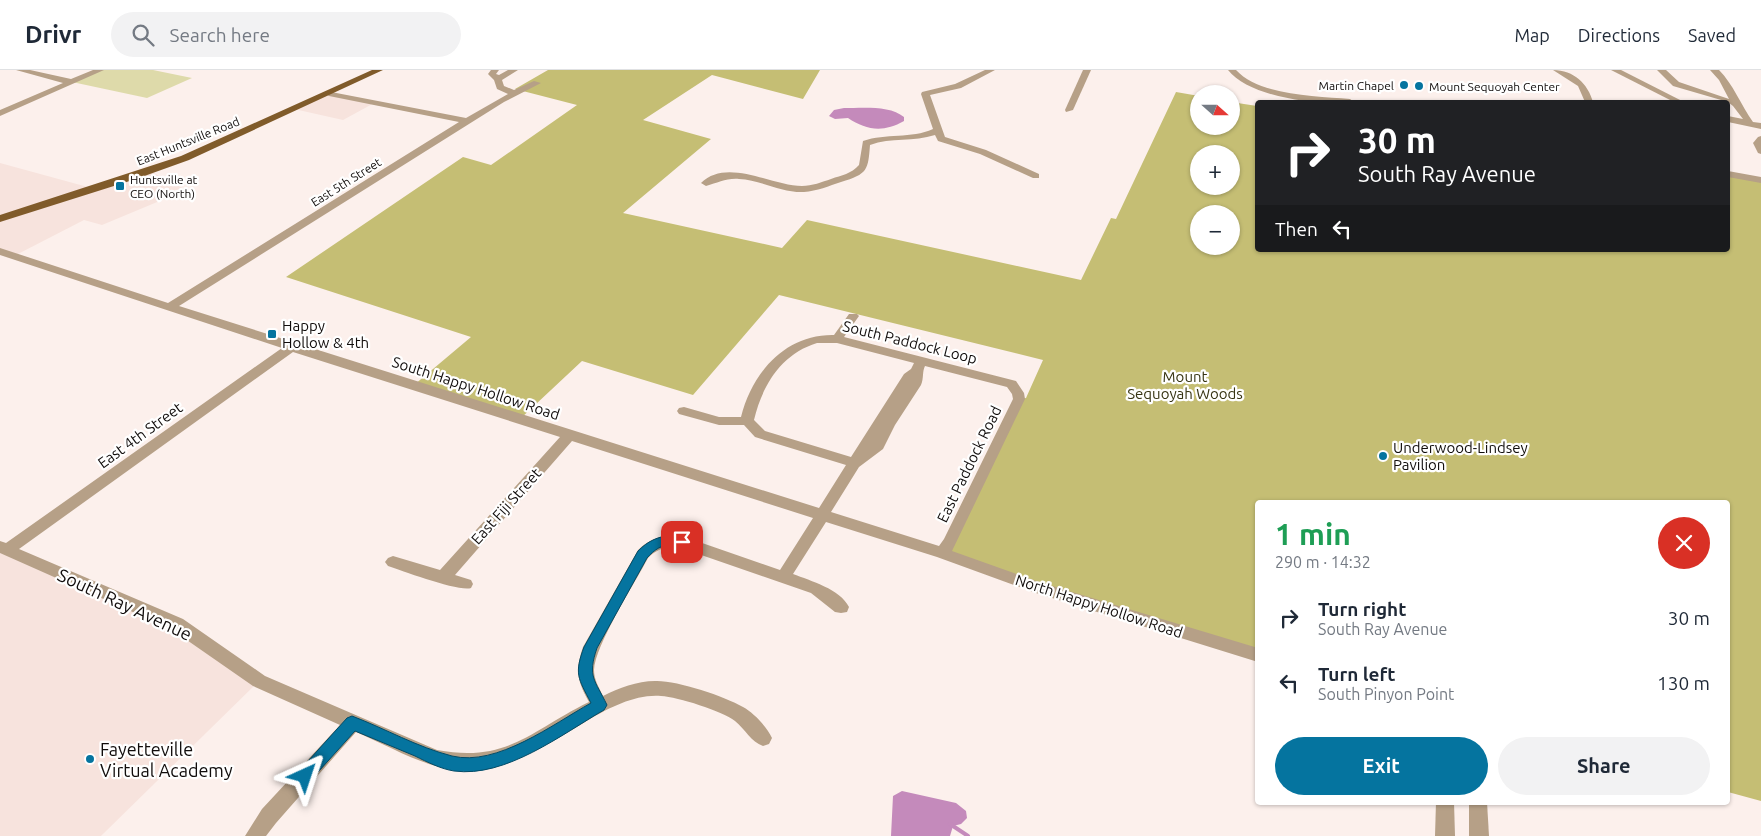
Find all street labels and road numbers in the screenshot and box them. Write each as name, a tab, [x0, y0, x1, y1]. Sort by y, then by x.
street label: East Huntsville Road	[135, 114, 241, 168]
street label: East 5th Street	[309, 155, 384, 209]
street label: South Paddock Loop	[841, 317, 979, 367]
street label: South Happy Hollow Road	[390, 353, 562, 423]
street label: East 4th Street	[94, 399, 186, 471]
street label: East Paddock Road	[933, 403, 1005, 525]
street label: East Fiji Street	[468, 465, 545, 547]
street label: South Ray Avenue	[55, 564, 195, 644]
street label: North Happy Hollow Road	[1013, 571, 1185, 641]

